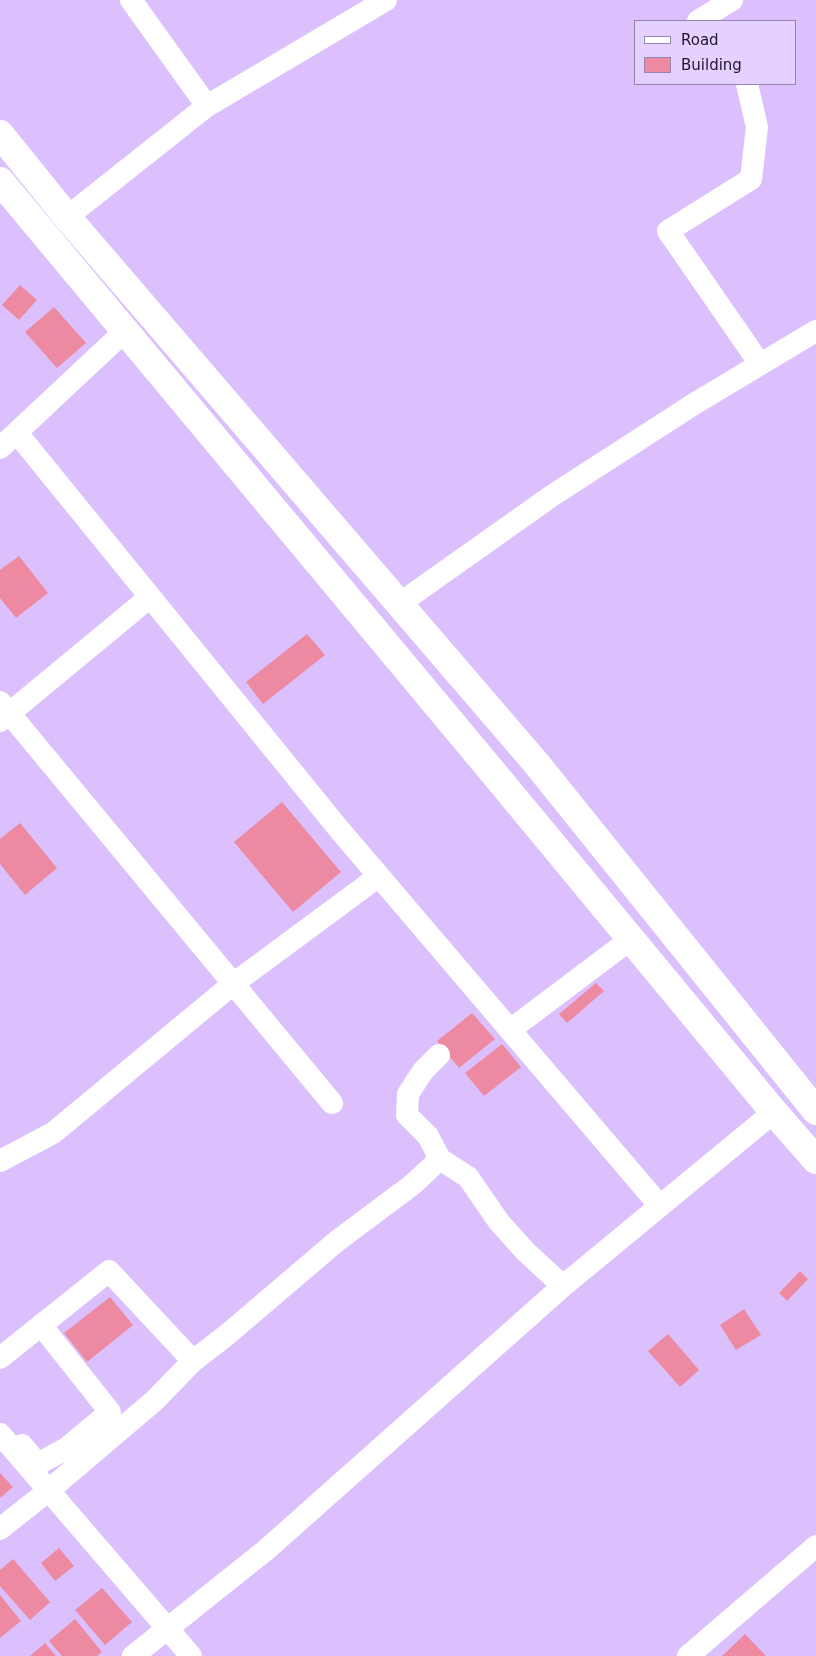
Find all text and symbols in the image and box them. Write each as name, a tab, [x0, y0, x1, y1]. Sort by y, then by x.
legend	[634, 20, 796, 85]
text: Road	[681, 31, 719, 49]
text: Building	[681, 56, 742, 74]

